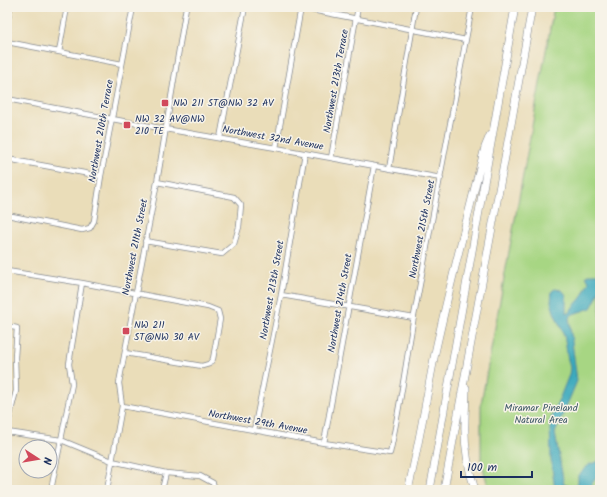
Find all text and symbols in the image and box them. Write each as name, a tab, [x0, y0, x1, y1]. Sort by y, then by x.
street label: Northwest 213th Terrace	[319, 27, 353, 134]
street label: Northwest 210th Terrace	[84, 78, 118, 184]
place label: NW 211 ST@NW 32 AV	[173, 95, 274, 111]
marker: NW 211 ST@NW 32 AV	[160, 98, 170, 108]
place label: NW 32 AV@NW 210 TE	[135, 111, 205, 139]
marker: NW 32 AV@NW 210 TE	[122, 120, 132, 130]
street label: Northwest 32nd Avenue	[221, 121, 325, 155]
street label: Northwest 215th Street	[405, 178, 439, 280]
street label: Northwest 211th Street	[118, 197, 152, 297]
street label: Northwest 213th Street	[255, 239, 289, 341]
street label: Northwest 214th Street	[323, 252, 357, 354]
place label: NW 211 ST@NW 30 AV	[134, 317, 200, 345]
marker: NW 211 ST@NW 30 AV	[121, 326, 131, 336]
park label: Miramar Pineland Natural Area	[504, 400, 579, 428]
street label: Northwest 29th Avenue	[207, 405, 309, 439]
north arrow	[18, 439, 58, 479]
scale bar	[461, 453, 532, 479]
text: N	[37, 456, 56, 466]
text: 100 m	[467, 458, 498, 477]

